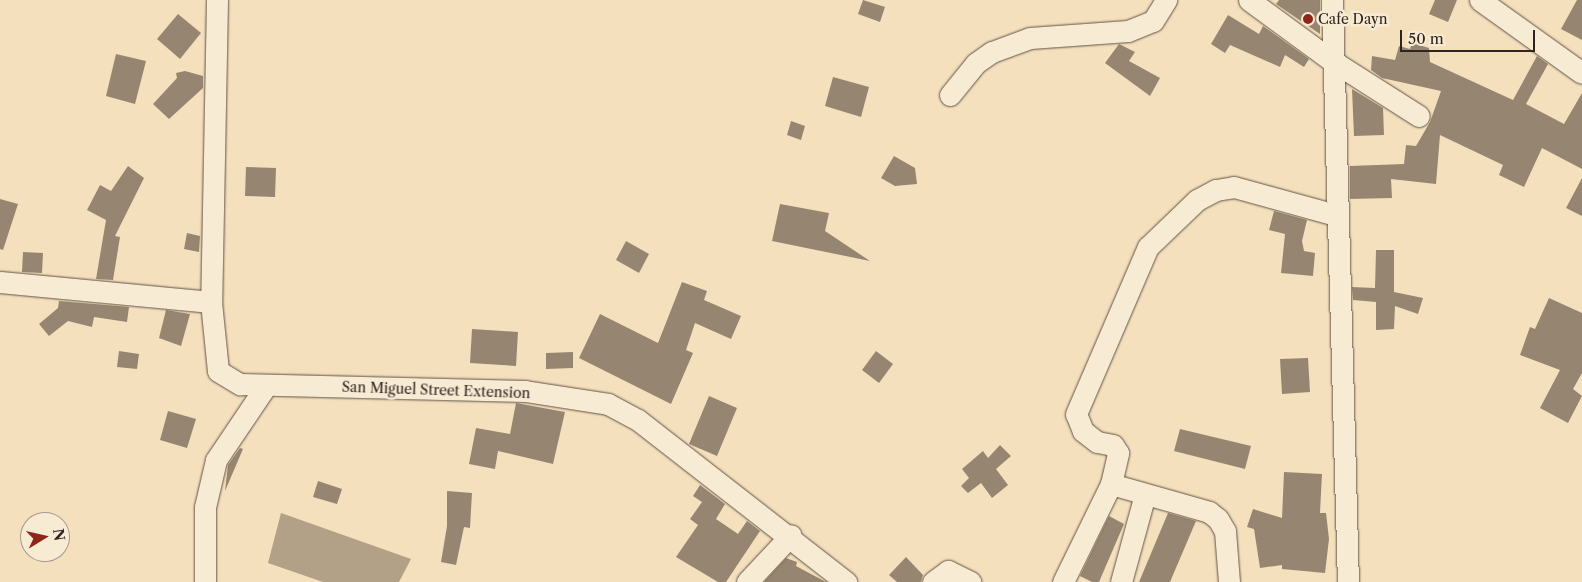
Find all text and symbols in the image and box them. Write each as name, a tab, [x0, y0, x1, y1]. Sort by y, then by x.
place label: Cafe Dayn	[1318, 11, 1388, 27]
marker: Cafe Dayn	[1302, 13, 1314, 25]
scale bar	[1402, 20, 1537, 52]
text: 50 m	[1408, 29, 1444, 48]
street label: San Miguel Street Extension	[341, 378, 531, 402]
north arrow	[20, 512, 70, 562]
text: N	[49, 527, 69, 542]

